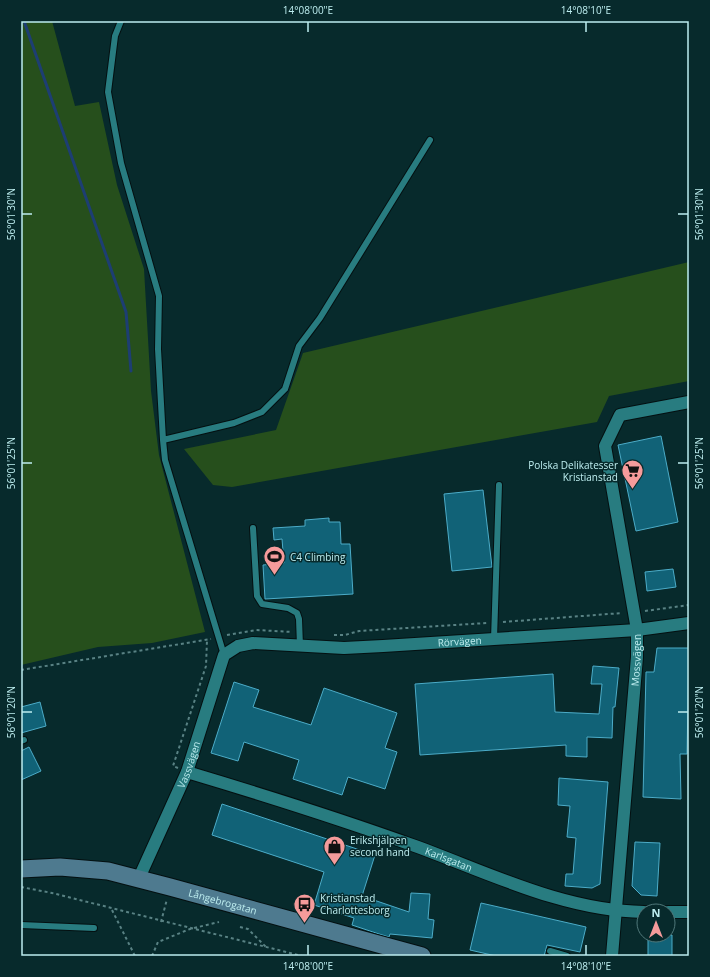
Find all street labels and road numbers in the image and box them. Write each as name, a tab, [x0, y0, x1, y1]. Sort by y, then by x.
street label: Rörvägen	[437, 633, 482, 650]
street label: Mossvägen	[628, 634, 644, 687]
street label: Vassvägen	[174, 739, 203, 790]
street label: Karlsgatan	[423, 843, 474, 874]
street label: Långebrogatan	[187, 885, 259, 918]

